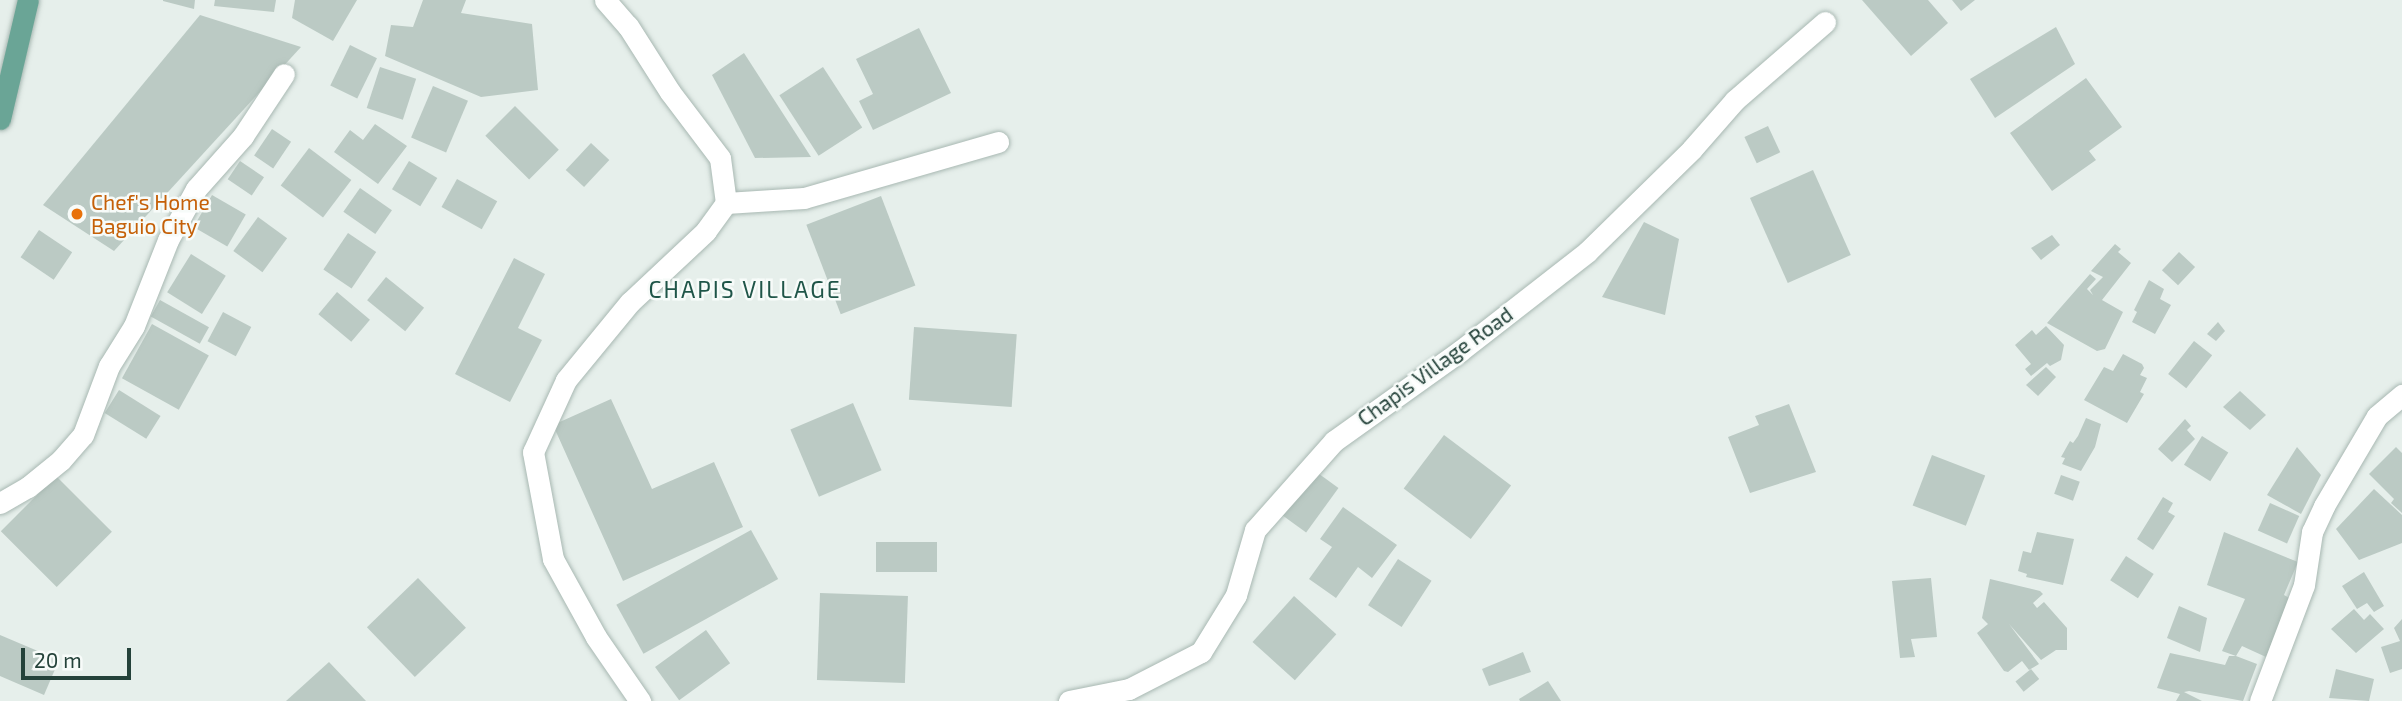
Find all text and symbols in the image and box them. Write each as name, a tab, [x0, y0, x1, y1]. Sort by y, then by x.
place label: Chef's Home Baguio City	[91, 189, 210, 239]
marker: Chef's Home Baguio City	[69, 206, 85, 222]
district label: CHAPIS VILLAGE	[650, 275, 840, 303]
street label: Chapis Village Road	[1352, 301, 1518, 431]
scale bar	[24, 634, 135, 678]
text: 20 m	[34, 647, 82, 672]

